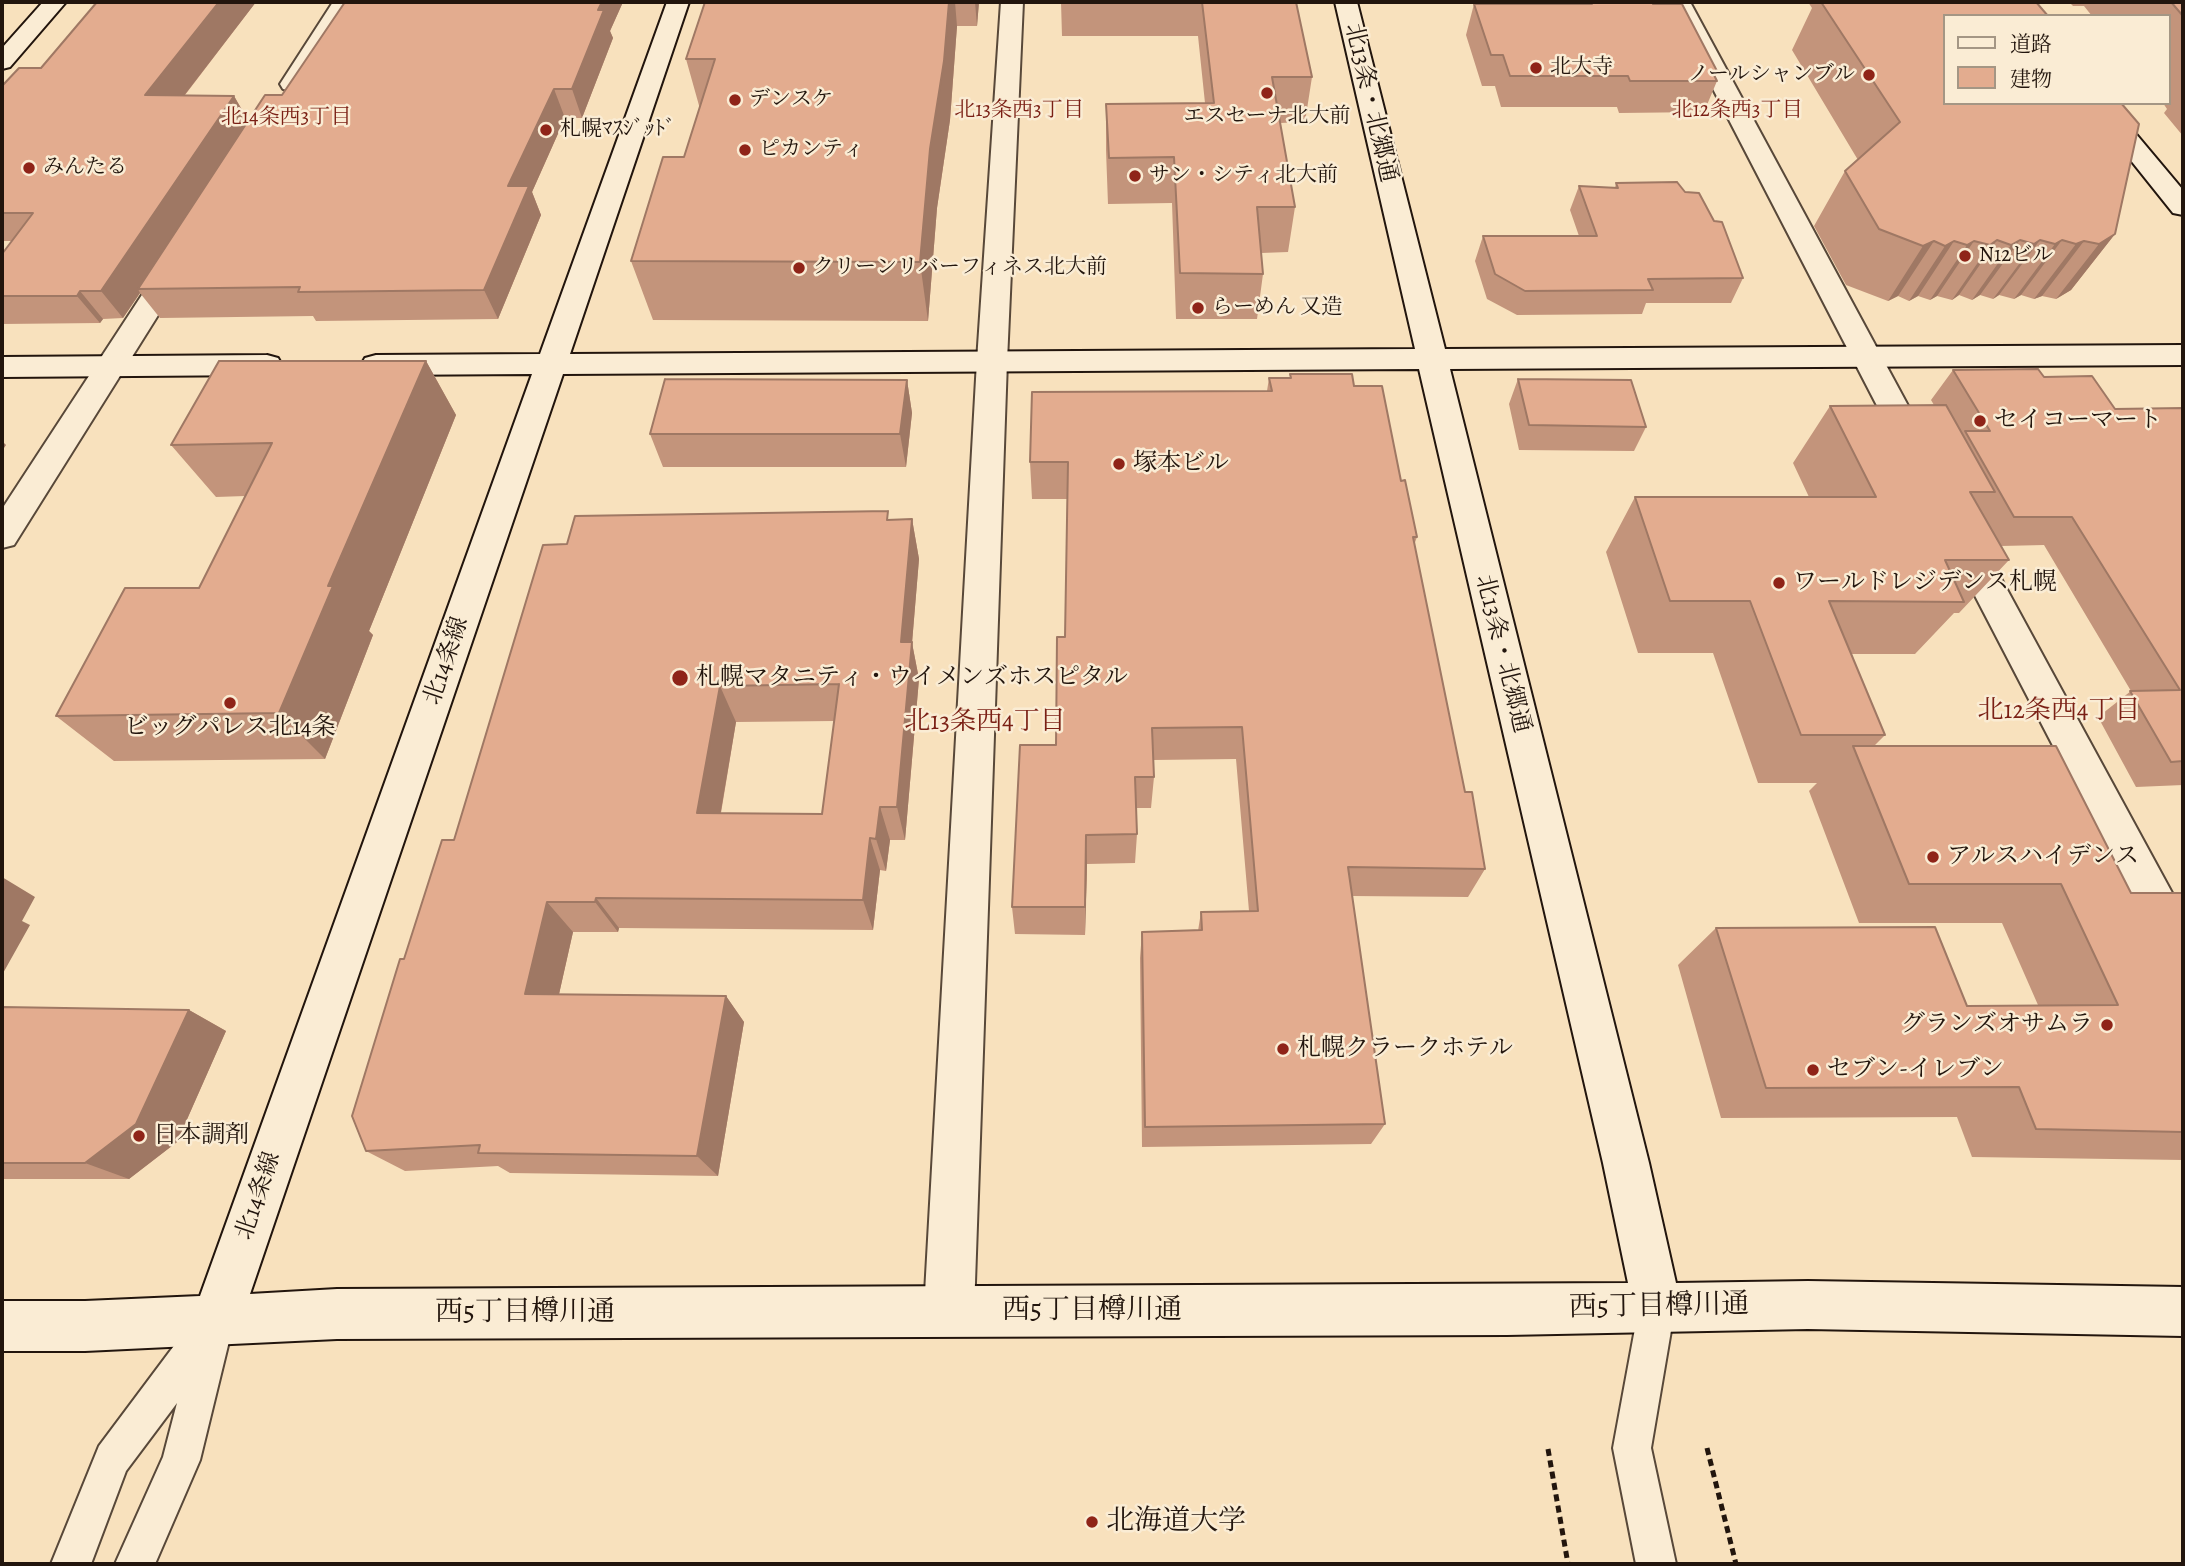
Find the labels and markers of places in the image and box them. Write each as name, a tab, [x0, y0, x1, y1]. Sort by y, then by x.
place label: 北大寺	[1550, 55, 1613, 81]
marker: 北大寺	[1528, 60, 1544, 76]
place label: ノールシャンブル	[1688, 62, 1855, 88]
marker: ノールシャンブル	[1861, 67, 1877, 83]
marker: エスセーナ北大前	[1259, 85, 1275, 101]
place label: デンスケ	[749, 87, 833, 113]
marker: デンスケ	[727, 92, 743, 108]
place label: エスセーナ北大前	[1183, 104, 1351, 130]
place label: 札幌ﾏｽｼﾞｯﾄﾞ	[560, 117, 675, 143]
marker: 札幌ﾏｽｼﾞｯﾄﾞ	[538, 122, 554, 138]
place label: ピカンティ	[759, 137, 864, 163]
marker: ピカンティ	[737, 142, 753, 158]
place label: みんたる	[43, 155, 127, 181]
marker: みんたる	[21, 160, 37, 176]
place label: サン・シティ北大前	[1149, 163, 1338, 189]
marker: サン・シティ北大前	[1127, 168, 1143, 184]
place label: N12ビル	[1979, 243, 2053, 269]
marker: N12ビル	[1957, 248, 1973, 264]
place label: クリーンリバーフィネス北大前	[813, 255, 1107, 281]
marker: クリーンリバーフィネス北大前	[791, 260, 807, 276]
place label: らーめん 又造	[1212, 295, 1342, 321]
marker: らーめん 又造	[1190, 300, 1206, 316]
place label: セイコーマート	[1994, 407, 2162, 435]
marker: セイコーマート	[1972, 413, 1988, 429]
place label: 塚本ビル	[1133, 450, 1229, 478]
marker: 塚本ビル	[1111, 456, 1127, 472]
place label: ワールドレジデンス札幌	[1793, 569, 2057, 597]
marker: ワールドレジデンス札幌	[1771, 575, 1787, 591]
place label: 札幌マタニティ・ウイメンズホスピタル	[696, 664, 1128, 692]
marker: 札幌マタニティ・ウイメンズホスピタル	[670, 668, 690, 688]
marker: ビッグパレス北14条	[222, 695, 238, 711]
place label: ビッグパレス北14条	[124, 714, 336, 742]
place label: アルスハイデンス	[1947, 843, 2139, 871]
marker: アルスハイデンス	[1925, 849, 1941, 865]
place label: グランズオサムラ	[1901, 1011, 2093, 1039]
marker: グランズオサムラ	[2099, 1017, 2115, 1033]
place label: 札幌クラークホテル	[1297, 1035, 1513, 1063]
marker: 札幌クラークホテル	[1275, 1041, 1291, 1057]
place label: セブン-イレブン	[1827, 1056, 2004, 1084]
marker: セブン-イレブン	[1805, 1062, 1821, 1078]
place label: 日本調剤	[153, 1122, 249, 1150]
marker: 日本調剤	[131, 1128, 147, 1144]
place label: 北海道大学	[1106, 1505, 1246, 1539]
marker: 北海道大学	[1084, 1514, 1100, 1530]

